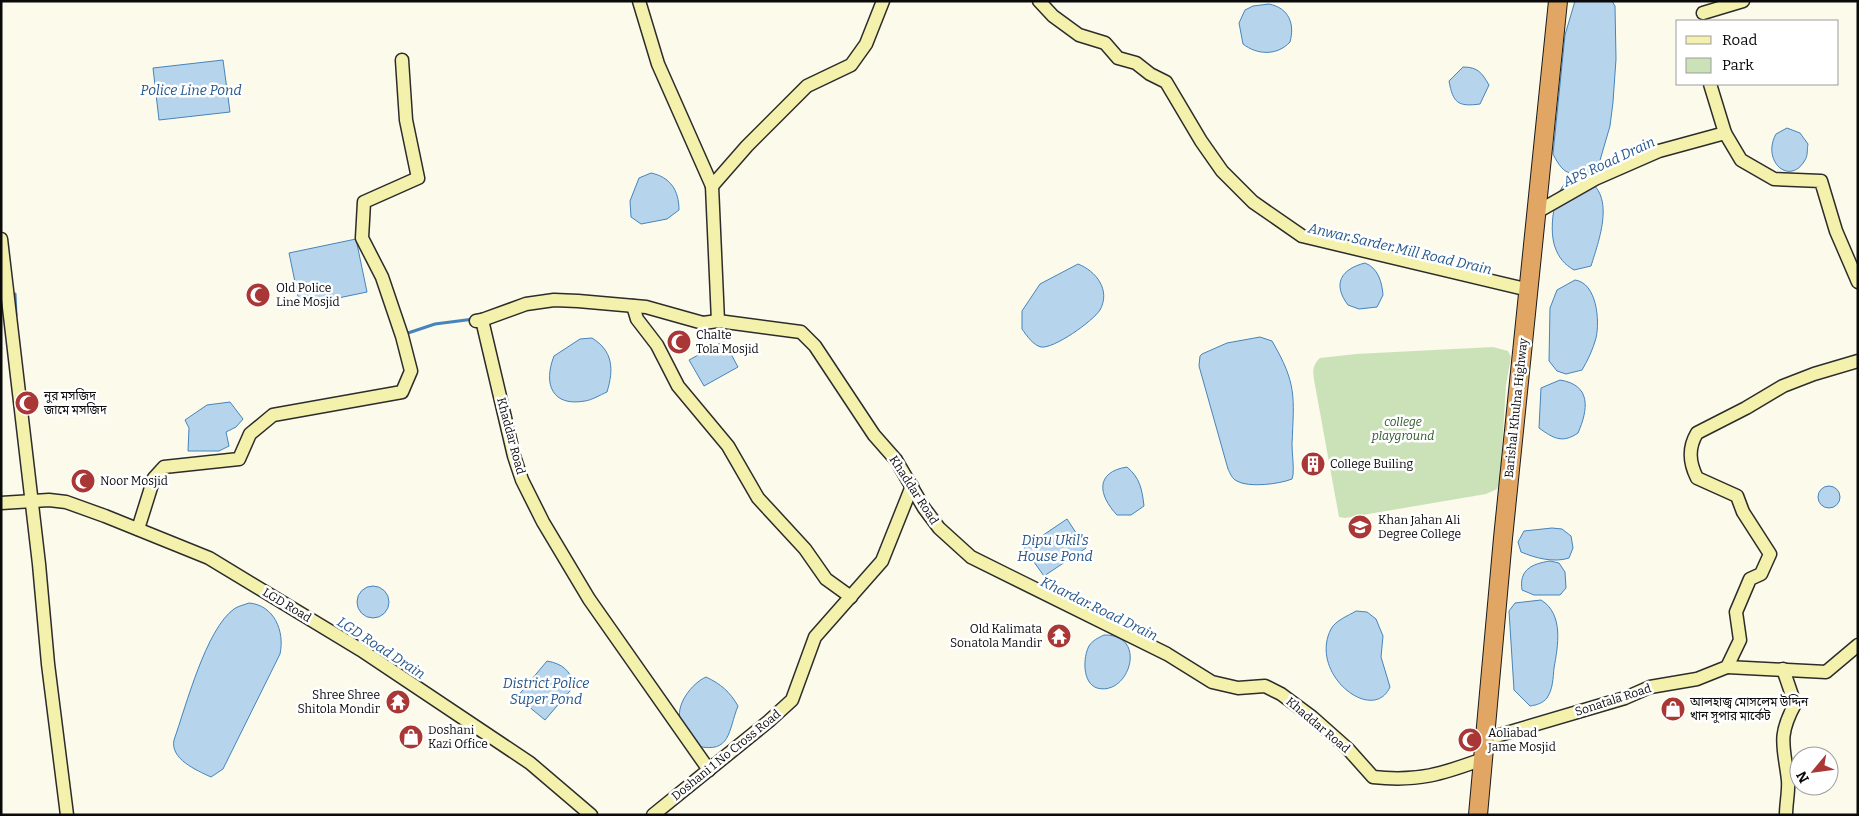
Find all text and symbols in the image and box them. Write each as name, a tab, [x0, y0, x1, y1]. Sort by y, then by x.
legend	[1676, 20, 1839, 85]
text: Road	[1722, 31, 1757, 49]
text: Park	[1722, 56, 1754, 74]
water label: Police Line Pond	[140, 82, 242, 99]
water label: APS Road Drain	[1560, 133, 1658, 191]
water label: Anwar Sarder Mill Road Drain	[1306, 219, 1493, 278]
place label: Old Police Line Mosjid	[276, 281, 340, 309]
mosque icon: Old Police Line Mosjid	[245, 282, 271, 308]
place label: Chalte Tola Mosjid	[696, 328, 759, 356]
mosque icon: Chalte Tola Mosjid	[666, 329, 692, 355]
street label: Barishal Khulna Highway	[1502, 337, 1530, 479]
place label: নুর মসজিদ জামে মসজিদ	[43, 388, 107, 417]
mosque icon: নুর মসজিদ জামে মসজিদ	[14, 390, 40, 416]
street label: Khaddar Road	[494, 396, 528, 476]
park label: college playground	[1371, 415, 1434, 443]
building icon: College Builing	[1300, 451, 1326, 477]
street label: Khaddar Road	[887, 453, 941, 527]
place label: College Builing	[1330, 457, 1413, 471]
mosque icon: Noor Mosjid	[70, 468, 96, 494]
place label: Noor Mosjid	[100, 474, 168, 488]
place label: Khan Jahan Ali Degree College	[1378, 513, 1461, 541]
school or university icon: Khan Jahan Ali Degree College	[1347, 514, 1373, 540]
water label: Dipu Ukil's House Pond	[1017, 532, 1093, 565]
water label: Khardar Road Drain	[1038, 573, 1160, 645]
street label: LGD Road	[260, 585, 314, 625]
water label: LGD Road Drain	[334, 613, 428, 683]
place label: Old Kalimata Sonatola Mandir	[950, 622, 1043, 650]
temple icon: Old Kalimata Sonatola Mandir	[1046, 623, 1072, 649]
water label: District Police Super Pond	[503, 675, 589, 708]
street label: Sonatala Road	[1573, 681, 1653, 719]
place label: Shree Shree Shitola Mondir	[297, 688, 381, 716]
temple icon: Shree Shree Shitola Mondir	[385, 689, 411, 715]
street label: Khaddar Road	[1283, 694, 1353, 756]
place label: আলহাজ্ব মোসলেম উদ্দিন খান সুপার মার্কেট	[1689, 694, 1809, 724]
shop icon: আলহাজ্ব মোসলেম উদ্দিন খান সুপার মার্কেট	[1660, 696, 1686, 722]
street label: Doshani 1 No Cross Road	[669, 707, 783, 803]
place label: Doshani Kazi Office	[428, 723, 488, 751]
shop icon: Doshani Kazi Office	[398, 724, 424, 750]
place label: Aoliabad Jame Mosjid	[1487, 726, 1556, 754]
mosque icon: Aoliabad Jame Mosjid	[1457, 727, 1483, 753]
north arrow	[1789, 746, 1839, 796]
text: N	[1793, 768, 1813, 786]

